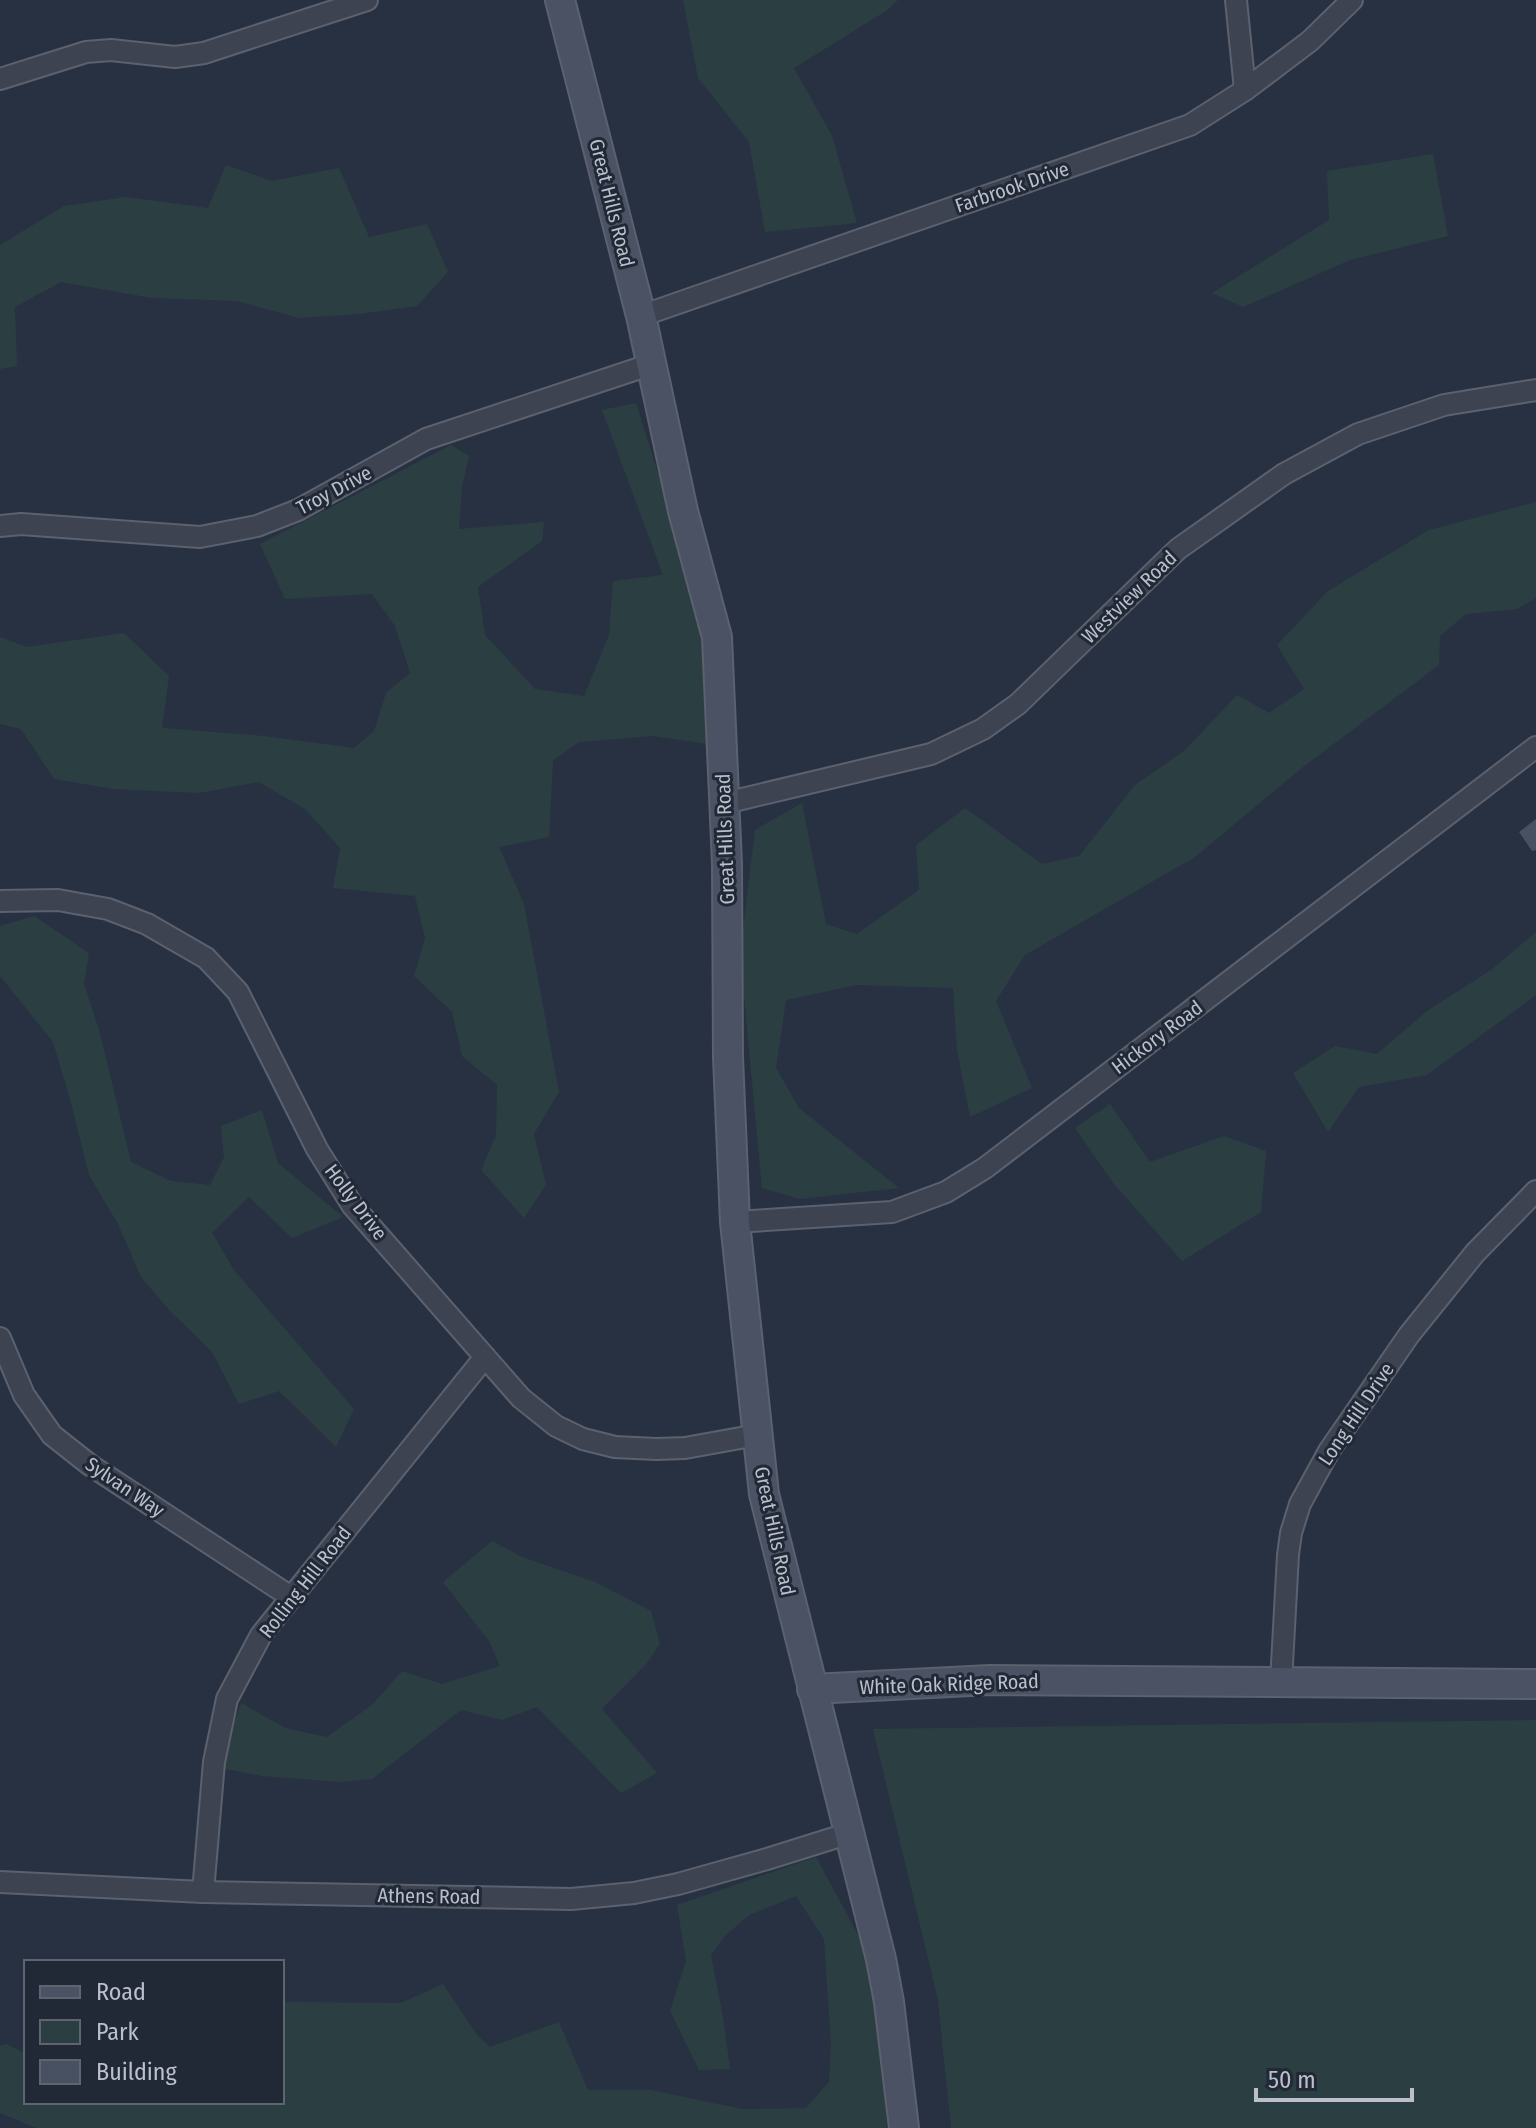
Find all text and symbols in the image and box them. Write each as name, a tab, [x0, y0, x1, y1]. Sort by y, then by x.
street label: Great Hills Road	[585, 137, 639, 269]
street label: Farbrook Drive	[952, 156, 1072, 218]
street label: Troy Drive	[292, 460, 376, 520]
street label: Westview Road	[1077, 546, 1181, 648]
street label: Great Hills Road	[711, 773, 739, 905]
street label: Hickory Road	[1107, 995, 1207, 1079]
street label: Holly Drive	[320, 1159, 392, 1245]
street label: Long Hill Drive	[1313, 1358, 1399, 1470]
street label: Sylvan Way	[81, 1452, 169, 1522]
street label: Great Hills Road	[750, 1464, 800, 1598]
street label: Rolling Hill Road	[254, 1521, 356, 1643]
street label: White Oak Ridge Road	[859, 1669, 1039, 1699]
street label: Athens Road	[377, 1883, 481, 1909]
legend	[24, 1960, 284, 2104]
text: Road	[96, 1978, 146, 2006]
text: Park	[96, 2018, 139, 2046]
scale bar	[1256, 2052, 1412, 2102]
text: Building	[96, 2058, 178, 2086]
text: 50 m	[1268, 2066, 1316, 2094]

